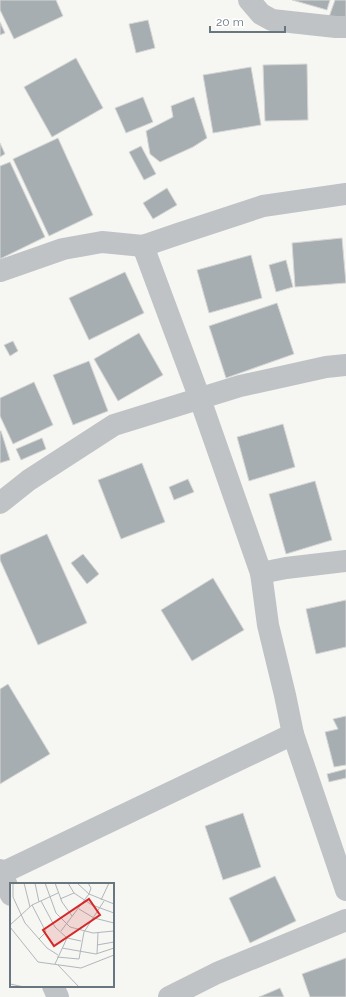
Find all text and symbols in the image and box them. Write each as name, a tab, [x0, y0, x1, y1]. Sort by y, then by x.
scale bar	[210, 8, 285, 34]
text: 20 m	[216, 15, 244, 29]
inset map	[10, 883, 114, 987]

